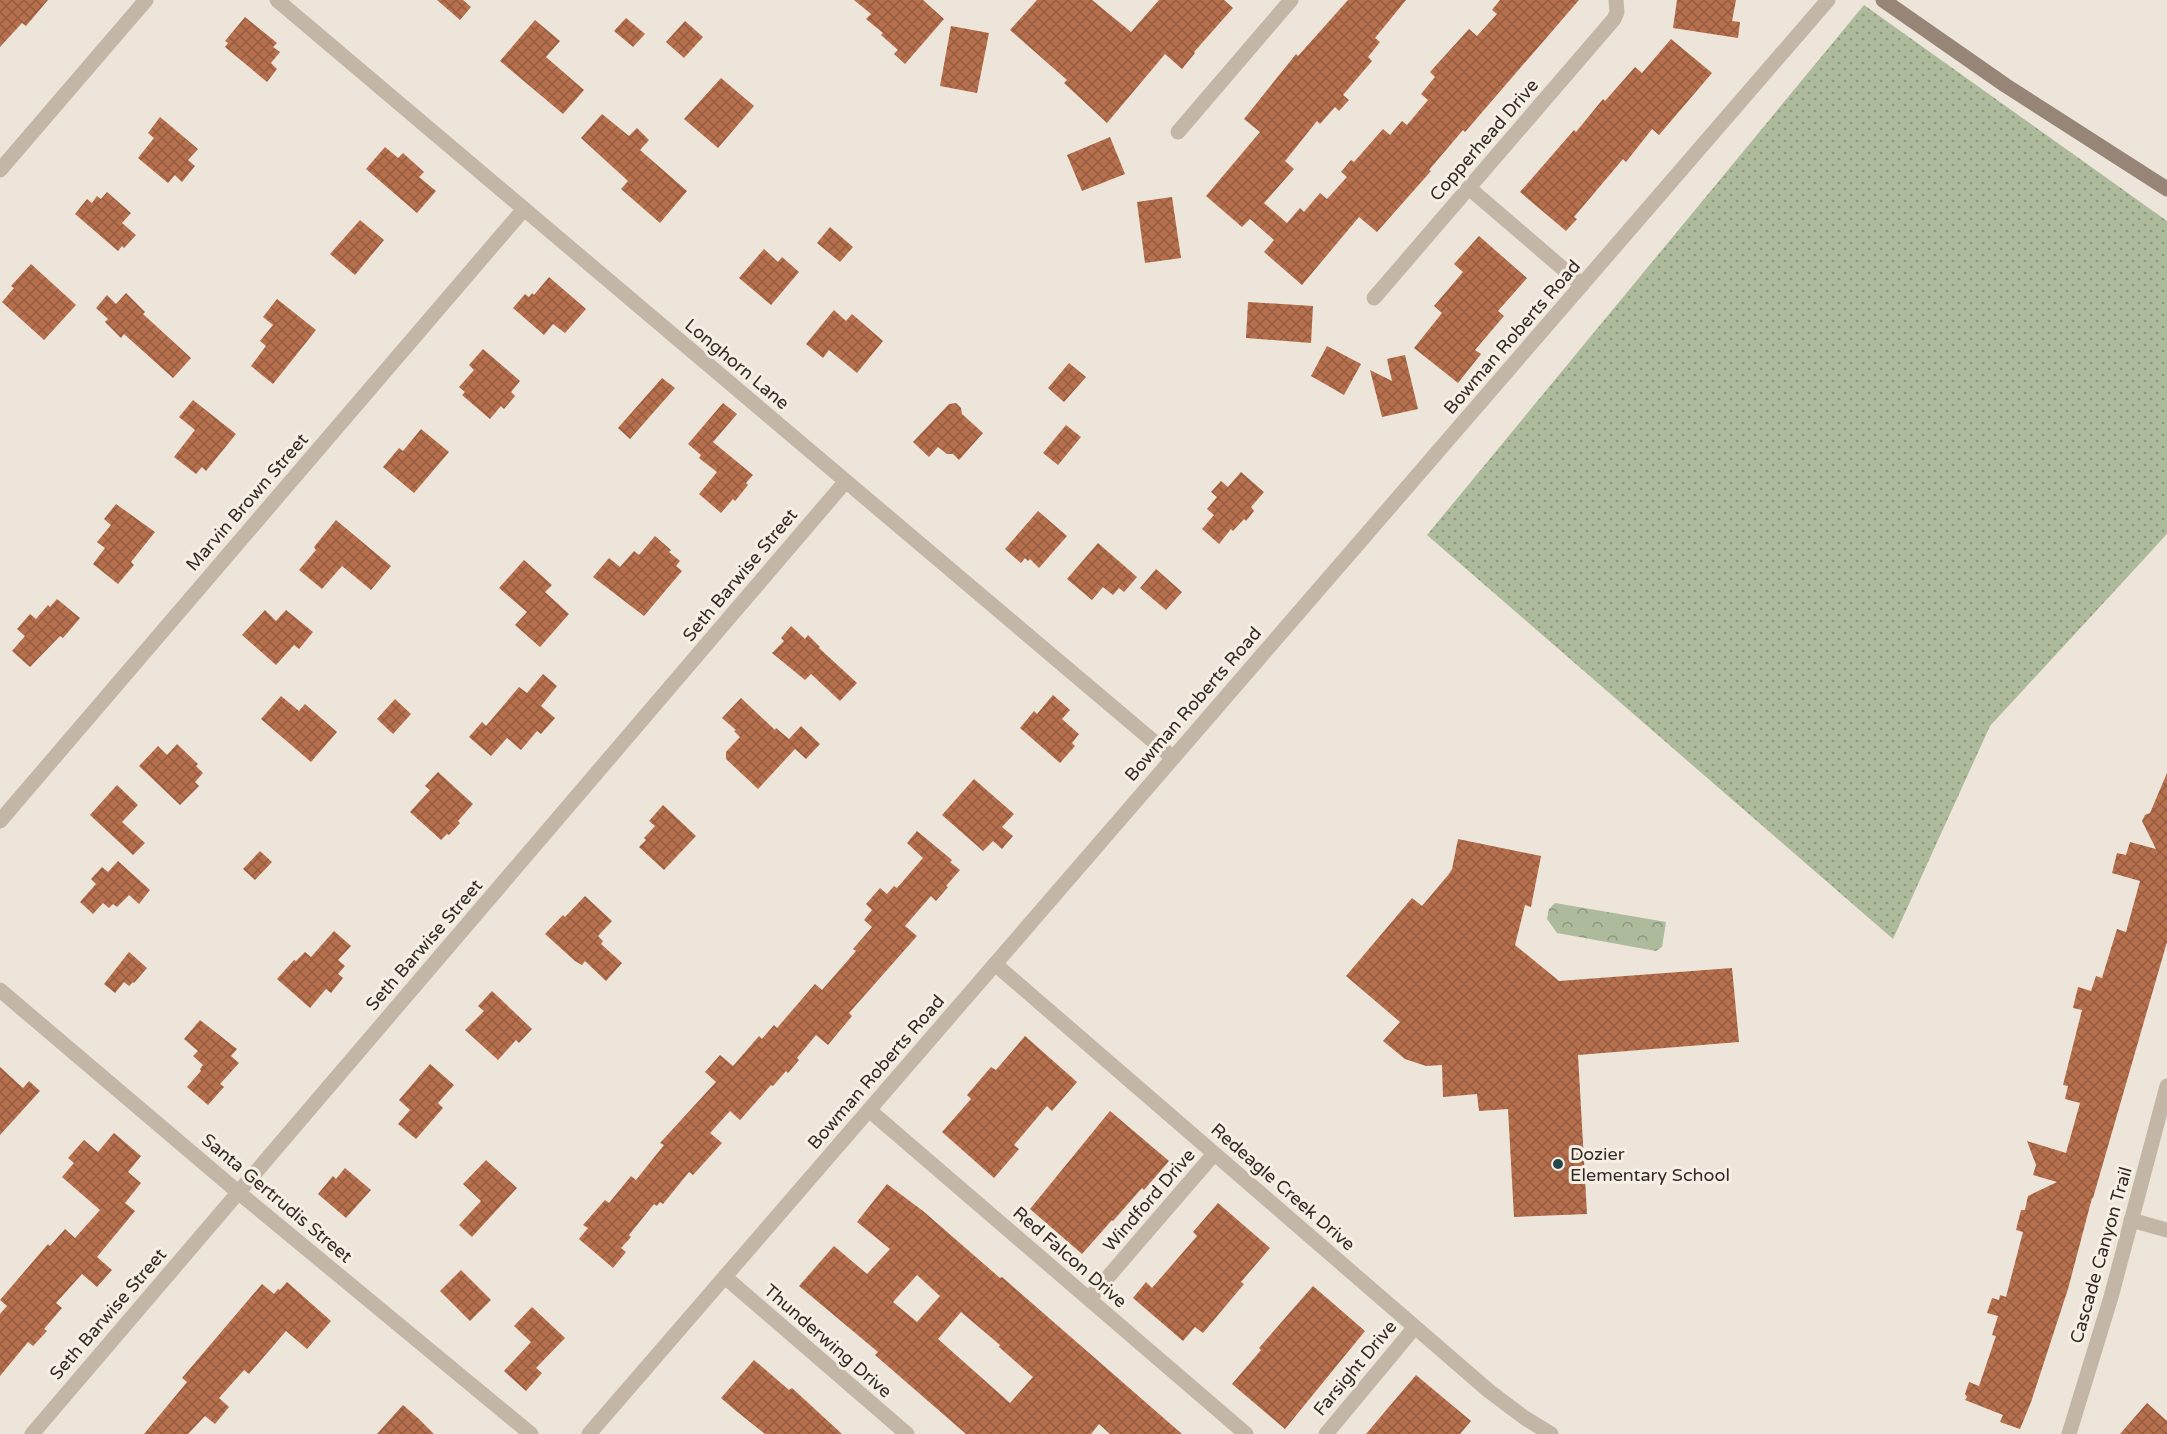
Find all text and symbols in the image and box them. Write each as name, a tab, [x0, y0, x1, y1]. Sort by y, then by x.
street label: Copperhead Drive	[1425, 74, 1543, 206]
street label: Bowman Roberts Road	[1439, 255, 1585, 419]
street label: Longhorn Lane	[680, 314, 794, 414]
street label: Marvin Brown Street	[181, 429, 313, 575]
street label: Seth Barwise Street	[678, 504, 802, 646]
street label: Bowman Roberts Road	[1120, 622, 1266, 786]
street label: Seth Barwise Street	[361, 875, 487, 1015]
street label: Bowman Roberts Road	[803, 990, 949, 1154]
street label: Redeagle Creek Drive	[1207, 1118, 1359, 1256]
street label: Santa Gertrudis Street	[197, 1129, 357, 1267]
place label: Dozier Elementary School	[1570, 1143, 1730, 1186]
street label: Windford Drive	[1098, 1144, 1200, 1256]
marker: Dozier Elementary School	[1551, 1157, 1565, 1171]
street label: Cascade Canyon Trail	[2065, 1164, 2137, 1346]
street label: Red Falcon Drive	[1009, 1202, 1131, 1312]
street label: Seth Barwise Street	[45, 1244, 171, 1384]
street label: Thunderwing Drive	[760, 1279, 896, 1403]
street label: Farsight Drive	[1309, 1316, 1401, 1420]

